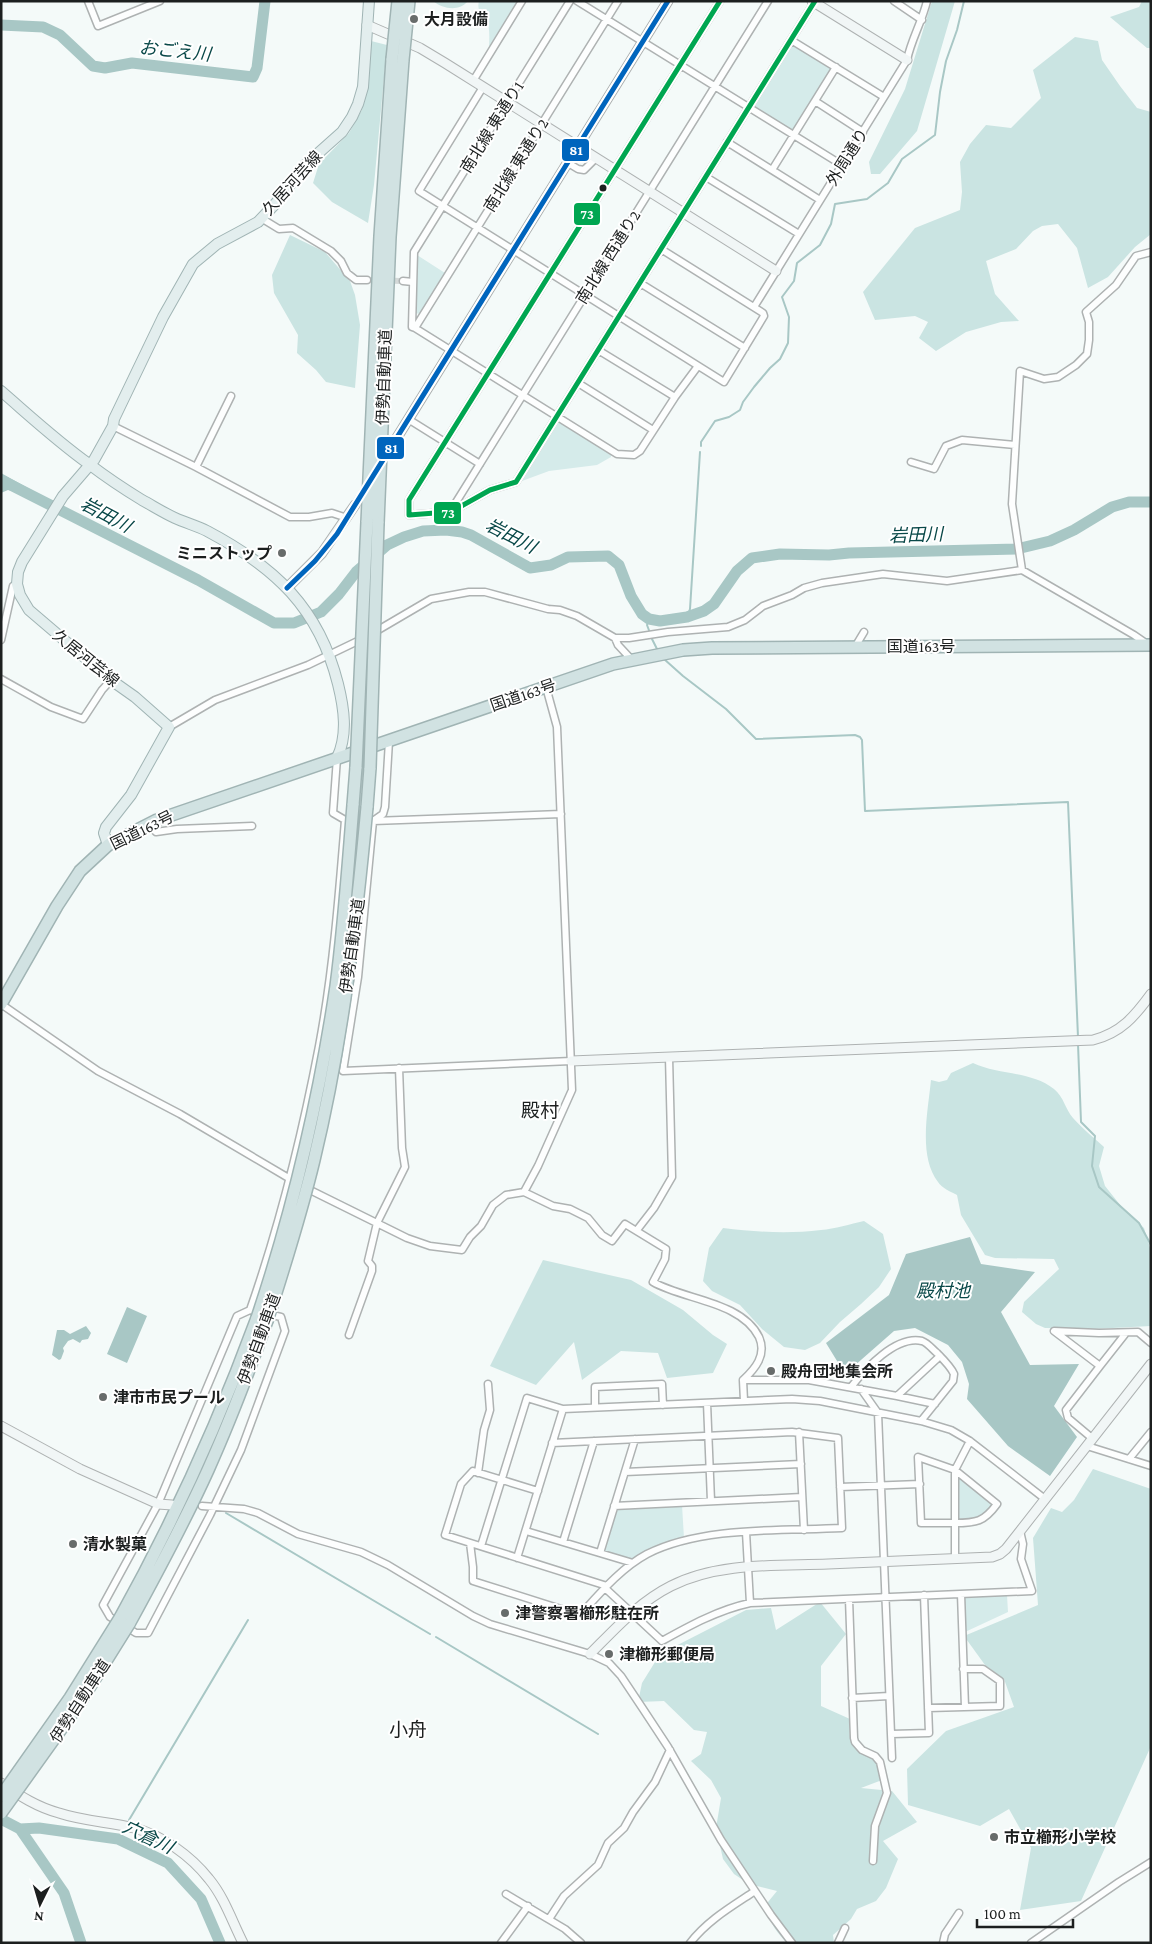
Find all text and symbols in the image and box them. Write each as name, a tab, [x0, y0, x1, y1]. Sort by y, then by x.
place label: 大月設備	[424, 11, 488, 28]
marker: 大月設備	[408, 13, 420, 25]
water label: おごえ川	[138, 37, 214, 65]
street label: 南北線 東通り1	[457, 78, 527, 176]
street label: 南北線 東通り2	[481, 115, 552, 215]
street label: 外周通り	[823, 125, 871, 189]
line badge: 81	[561, 138, 590, 162]
text: 81	[569, 142, 583, 158]
street label: 久居河芸線	[259, 148, 325, 218]
unlabelled marker	[598, 183, 608, 193]
line badge: 73	[573, 202, 601, 226]
text: 73	[580, 206, 594, 222]
street label: 南北線 西通り2	[573, 207, 644, 307]
street label: 伊勢自動車道	[374, 329, 394, 425]
line badge: 81	[376, 436, 405, 460]
text: 81	[384, 440, 398, 456]
water label: 岩田川	[77, 493, 136, 537]
line badge: 73	[433, 501, 462, 525]
text: 73	[441, 505, 455, 521]
water label: 岩田川	[482, 515, 541, 558]
water label: 岩田川	[889, 524, 945, 546]
place label: ミニストップ	[176, 545, 272, 562]
marker: ミニストップ	[276, 547, 288, 559]
street label: 久居河芸線	[50, 626, 122, 690]
street label: 国道163号	[887, 638, 955, 655]
street label: 国道163号	[488, 676, 558, 714]
street label: 国道163号	[107, 807, 177, 853]
street label: 伊勢自動車道	[337, 897, 367, 995]
district label: 殿村	[521, 1100, 559, 1121]
water label: 殿村池	[916, 1281, 972, 1301]
street label: 伊勢自動車道	[235, 1291, 283, 1387]
place label: 殿舟団地集会所	[781, 1363, 893, 1380]
marker: 殿舟団地集会所	[765, 1365, 777, 1377]
place label: 津市市民プール	[113, 1389, 225, 1406]
marker: 津市市民プール	[97, 1391, 109, 1403]
place label: 清水製菓	[83, 1535, 147, 1553]
marker: 清水製菓	[67, 1538, 79, 1550]
place label: 津警察署櫛形駐在所	[515, 1605, 659, 1622]
marker: 津警察署櫛形駐在所	[499, 1607, 511, 1619]
place label: 津櫛形郵便局	[619, 1646, 715, 1663]
marker: 津櫛形郵便局	[603, 1648, 615, 1660]
street label: 伊勢自動車道	[47, 1656, 113, 1746]
district label: 小舟	[389, 1719, 427, 1740]
water label: 穴倉川	[119, 1817, 179, 1858]
place label: 市立櫛形小学校	[1004, 1829, 1116, 1846]
marker: 市立櫛形小学校	[988, 1831, 1000, 1843]
north arrow	[15, 1879, 65, 1929]
scale bar	[977, 1896, 1073, 1928]
text: 100 m	[984, 1906, 1021, 1922]
text: N	[33, 1909, 44, 1925]

